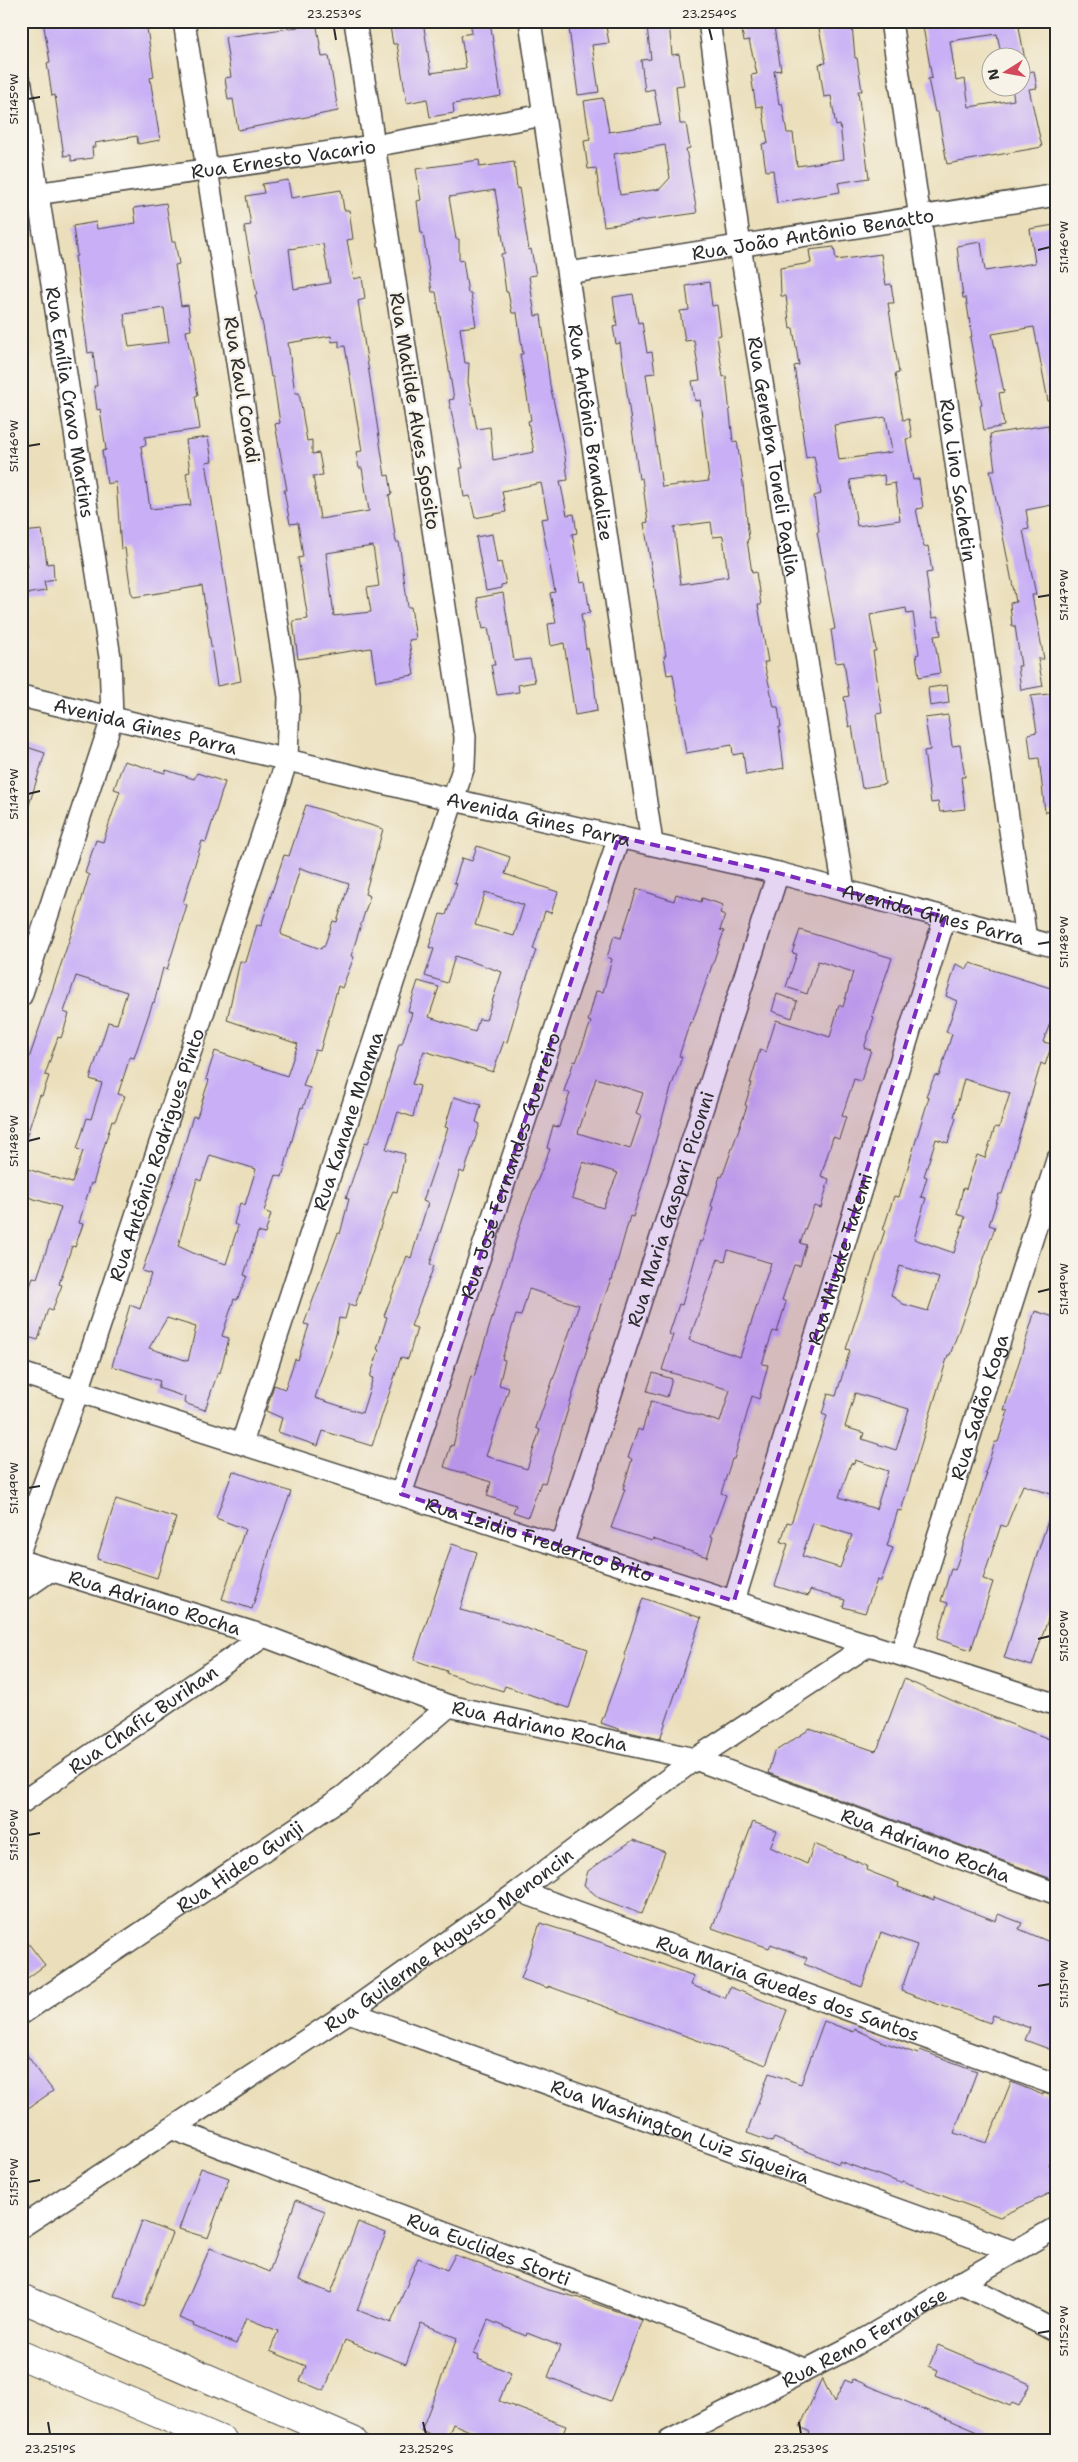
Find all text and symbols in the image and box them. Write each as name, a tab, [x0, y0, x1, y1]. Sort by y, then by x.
text: 23.253°S	[307, 6, 362, 22]
text: 23.254°S	[681, 6, 737, 22]
north arrow	[980, 48, 1030, 98]
text: N	[983, 67, 1003, 82]
text: 51.145°W	[6, 73, 22, 125]
street label: Rua Ernesto Vacario	[189, 133, 378, 184]
street label: Rua João Antônio Benatto	[690, 202, 936, 266]
text: 51.146°W	[1056, 221, 1072, 273]
street label: Rua Emília Cravo Martins	[40, 285, 101, 520]
street label: Rua Matilde Alves Sposito	[384, 290, 446, 532]
street label: Rua Raul Coradi	[218, 315, 266, 465]
street label: Rua Antônio Brandalize	[563, 322, 619, 543]
street label: Rua Genebra Toneli Paglia	[742, 335, 806, 578]
street label: Rua Lino Sachetin	[934, 397, 983, 563]
text: 51.146°W	[6, 420, 22, 472]
text: 51.147°W	[1056, 569, 1072, 621]
street label: Avenida Gines Parra	[51, 692, 240, 760]
text: 51.147°W	[6, 768, 22, 820]
street label: Avenida Gines Parra	[444, 786, 633, 852]
street label: Avenida Gines Parra	[839, 878, 1027, 950]
text: 51.148°W	[1056, 916, 1072, 968]
street label: Rua Antônio Rodrigues Pinto	[103, 1025, 210, 1285]
street label: Rua Kanane Monma	[307, 1028, 389, 1214]
street label: Rua José Fernandes Guerreiro	[454, 1029, 566, 1302]
street label: Rua Maria Gaspari Piconni	[621, 1088, 720, 1330]
text: 51.148°W	[6, 1115, 22, 1167]
street label: Rua Miyake Takemi	[801, 1170, 878, 1348]
text: 51.149°W	[1056, 1263, 1072, 1315]
street label: Rua Sadão Koga	[944, 1331, 1014, 1483]
text: 51.149°W	[6, 1462, 22, 1514]
street label: Rua Izidio Frederico Brito	[422, 1491, 656, 1587]
street label: Rua Adriano Rocha	[66, 1564, 244, 1641]
text: 51.150°W	[1056, 1610, 1072, 1662]
street label: Rua Chafic Burihan	[64, 1659, 222, 1779]
street label: Rua Adriano Rocha	[450, 1694, 630, 1757]
street label: Rua Adriano Rocha	[837, 1802, 1014, 1888]
text: 51.150°W	[6, 1809, 22, 1861]
street label: Rua Hideo Gunji	[171, 1814, 308, 1918]
street label: Rua Guilerme Augusto Menoncin	[319, 1842, 578, 2038]
street label: Rua Maria Guedes dos Santos	[653, 1929, 923, 2047]
text: 51.151°W	[1056, 1960, 1072, 2008]
street label: Rua Washington Luiz Siqueira	[547, 2073, 813, 2190]
text: 51.151°W	[6, 2158, 22, 2206]
street label: Rua Euclides Storti	[404, 2207, 574, 2291]
street label: Rua Remo Ferrarese	[777, 2281, 951, 2393]
text: 51.152°W	[1056, 2305, 1072, 2357]
text: 23.251°S	[24, 2441, 76, 2457]
text: 23.252°S	[399, 2441, 454, 2457]
text: 23.253°S	[774, 2441, 829, 2457]

